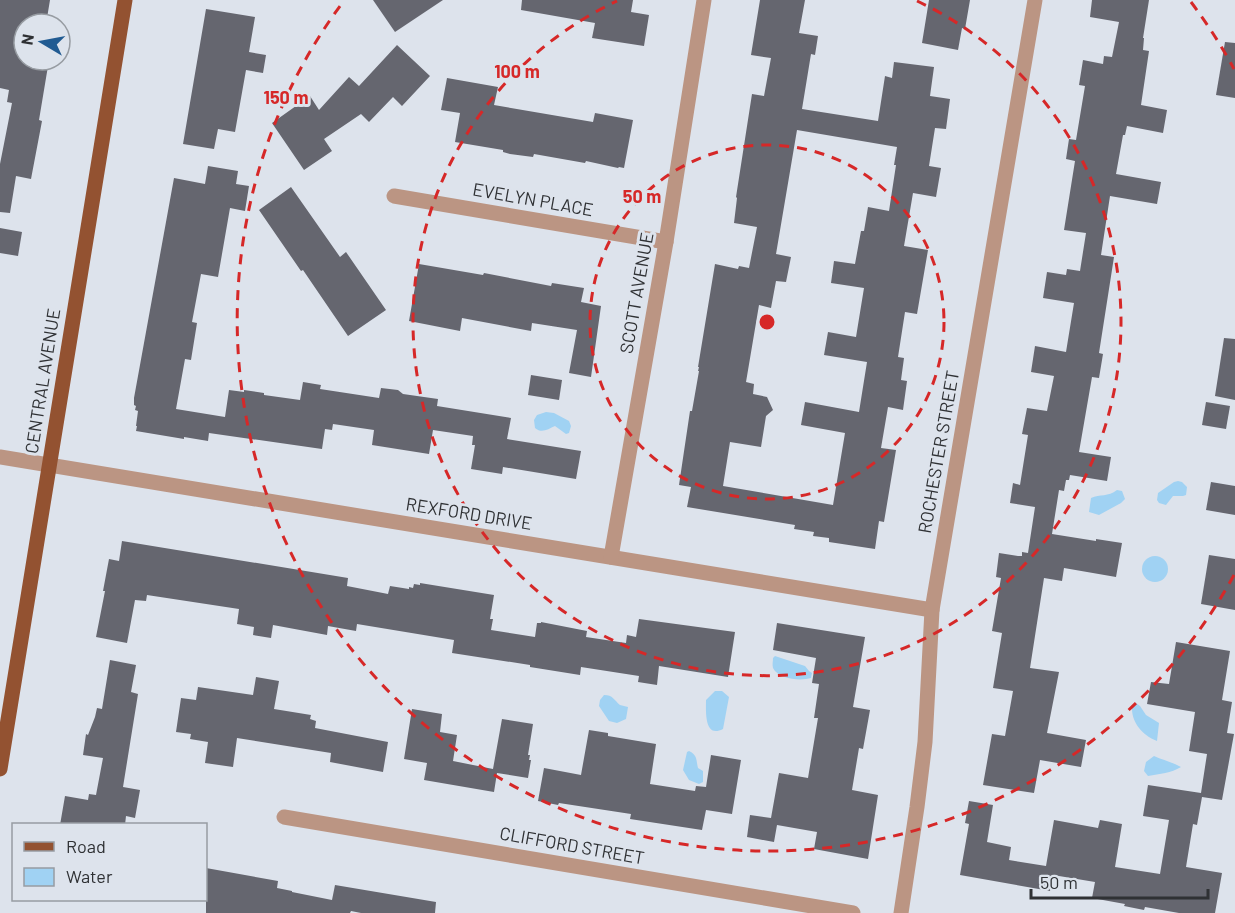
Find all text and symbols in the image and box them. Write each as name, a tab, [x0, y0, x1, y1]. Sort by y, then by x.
north arrow	[12, 12, 72, 72]
text: N	[16, 32, 37, 46]
text: 100 m	[494, 60, 540, 82]
text: 150 m	[264, 86, 308, 108]
street label: EVELYN PLACE	[471, 178, 595, 220]
text: 50 m	[623, 185, 661, 207]
street label: SCOTT AVENUE	[615, 231, 657, 355]
street label: CENTRAL AVENUE	[20, 307, 64, 455]
centre of rings	[757, 312, 777, 332]
street label: ROCHESTER STREET	[913, 369, 963, 535]
street label: REXFORD DRIVE	[404, 492, 534, 534]
street label: CLIFFORD STREET	[498, 821, 646, 869]
legend	[12, 823, 207, 901]
text: Road	[66, 835, 106, 857]
scale bar	[1031, 862, 1208, 900]
text: Water	[66, 865, 113, 887]
text: 50 m	[1040, 871, 1078, 893]

